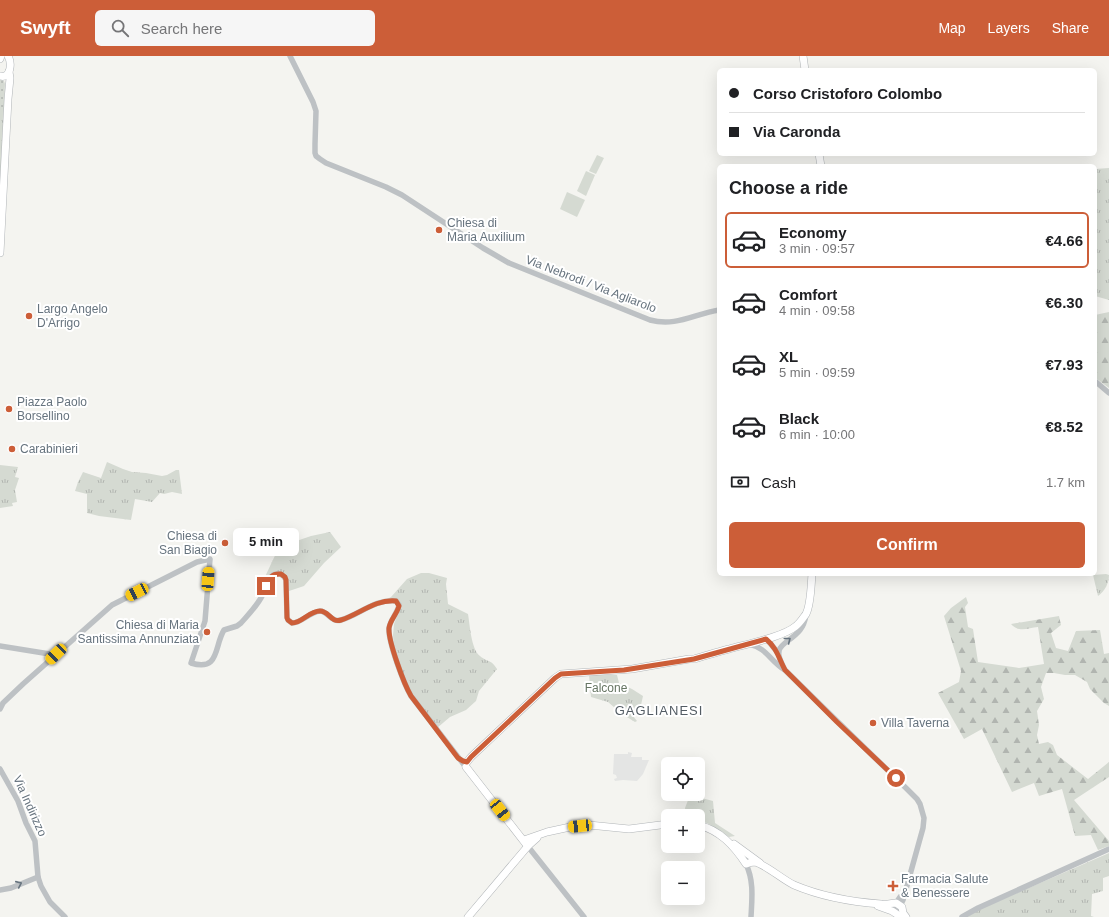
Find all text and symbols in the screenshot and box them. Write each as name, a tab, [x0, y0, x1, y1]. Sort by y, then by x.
search box	[95, 10, 375, 46]
text: Swyft	[20, 17, 71, 38]
icon: search	[109, 17, 131, 39]
text: Search here	[141, 20, 222, 37]
text: Map	[938, 20, 966, 36]
text: Layers	[988, 20, 1030, 36]
text: Share	[1052, 20, 1089, 36]
text: Corso Cristoforo Colombo	[753, 85, 942, 102]
text: Via Caronda	[753, 123, 840, 140]
text: Choose a ride	[729, 178, 848, 198]
place label: Chiesa di Maria Auxilium	[447, 216, 525, 244]
icon: car	[731, 222, 767, 258]
text: Economy	[779, 224, 847, 241]
marker: Chiesa di Maria Auxilium	[434, 225, 444, 235]
text: €4.66	[1045, 232, 1083, 249]
text: 3 min · 09:57	[779, 241, 855, 256]
street label: Via Nebrodi / Via Agliarolo	[524, 253, 659, 316]
icon: car	[731, 284, 767, 320]
text: Comfort	[779, 286, 837, 303]
text: €6.30	[1045, 294, 1083, 311]
place label: Largo Angelo D'Arrigo	[37, 302, 108, 330]
text: 4 min · 09:58	[779, 303, 855, 318]
marker: Largo Angelo D'Arrigo	[24, 311, 34, 321]
icon: car	[731, 346, 767, 382]
text: XL	[779, 348, 798, 365]
text: €7.93	[1045, 356, 1083, 373]
text: 5 min · 09:59	[779, 365, 855, 380]
place label: Piazza Paolo Borsellino	[17, 395, 87, 423]
marker: Piazza Paolo Borsellino	[4, 404, 14, 414]
icon: car	[731, 408, 767, 444]
text: Black	[779, 410, 819, 427]
text: €8.52	[1045, 418, 1083, 435]
text: 6 min · 10:00	[779, 427, 855, 442]
place label: Carabinieri	[20, 442, 78, 456]
marker: Carabinieri	[7, 444, 17, 454]
icon: cash	[729, 471, 751, 493]
text: Cash	[761, 474, 796, 491]
text: 1.7 km	[1046, 475, 1085, 490]
button: Confirm	[729, 522, 1085, 568]
callout: 5 min	[233, 528, 299, 556]
place label: Chiesa di San Biagio	[159, 529, 217, 557]
text: 5 min	[249, 534, 283, 549]
marker: Chiesa di San Biagio	[220, 538, 230, 548]
car	[201, 567, 215, 591]
route end	[257, 577, 275, 595]
car	[124, 581, 150, 603]
place label: Chiesa di Maria Santissima Annunziata	[78, 618, 199, 646]
marker: Chiesa di Maria Santissima Annunziata	[202, 627, 212, 637]
one-way arrow	[783, 638, 790, 645]
car	[43, 641, 69, 667]
park label: Falcone	[585, 681, 628, 695]
district label: GAGLIANESI	[615, 703, 703, 718]
place label: Villa Taverna	[881, 716, 950, 730]
marker: Villa Taverna	[868, 718, 878, 728]
map controls	[661, 757, 705, 905]
button: locate	[661, 757, 705, 801]
route start	[887, 769, 905, 787]
street label: Via Indirizzo	[10, 773, 50, 839]
car	[488, 797, 512, 823]
button: +	[661, 809, 705, 853]
car	[567, 819, 593, 833]
button: −	[661, 861, 705, 905]
place label: Farmacia Salute & Benessere	[901, 872, 989, 900]
one-way arrow	[15, 881, 23, 889]
marker: Farmacia Salute & Benessere	[888, 881, 898, 891]

